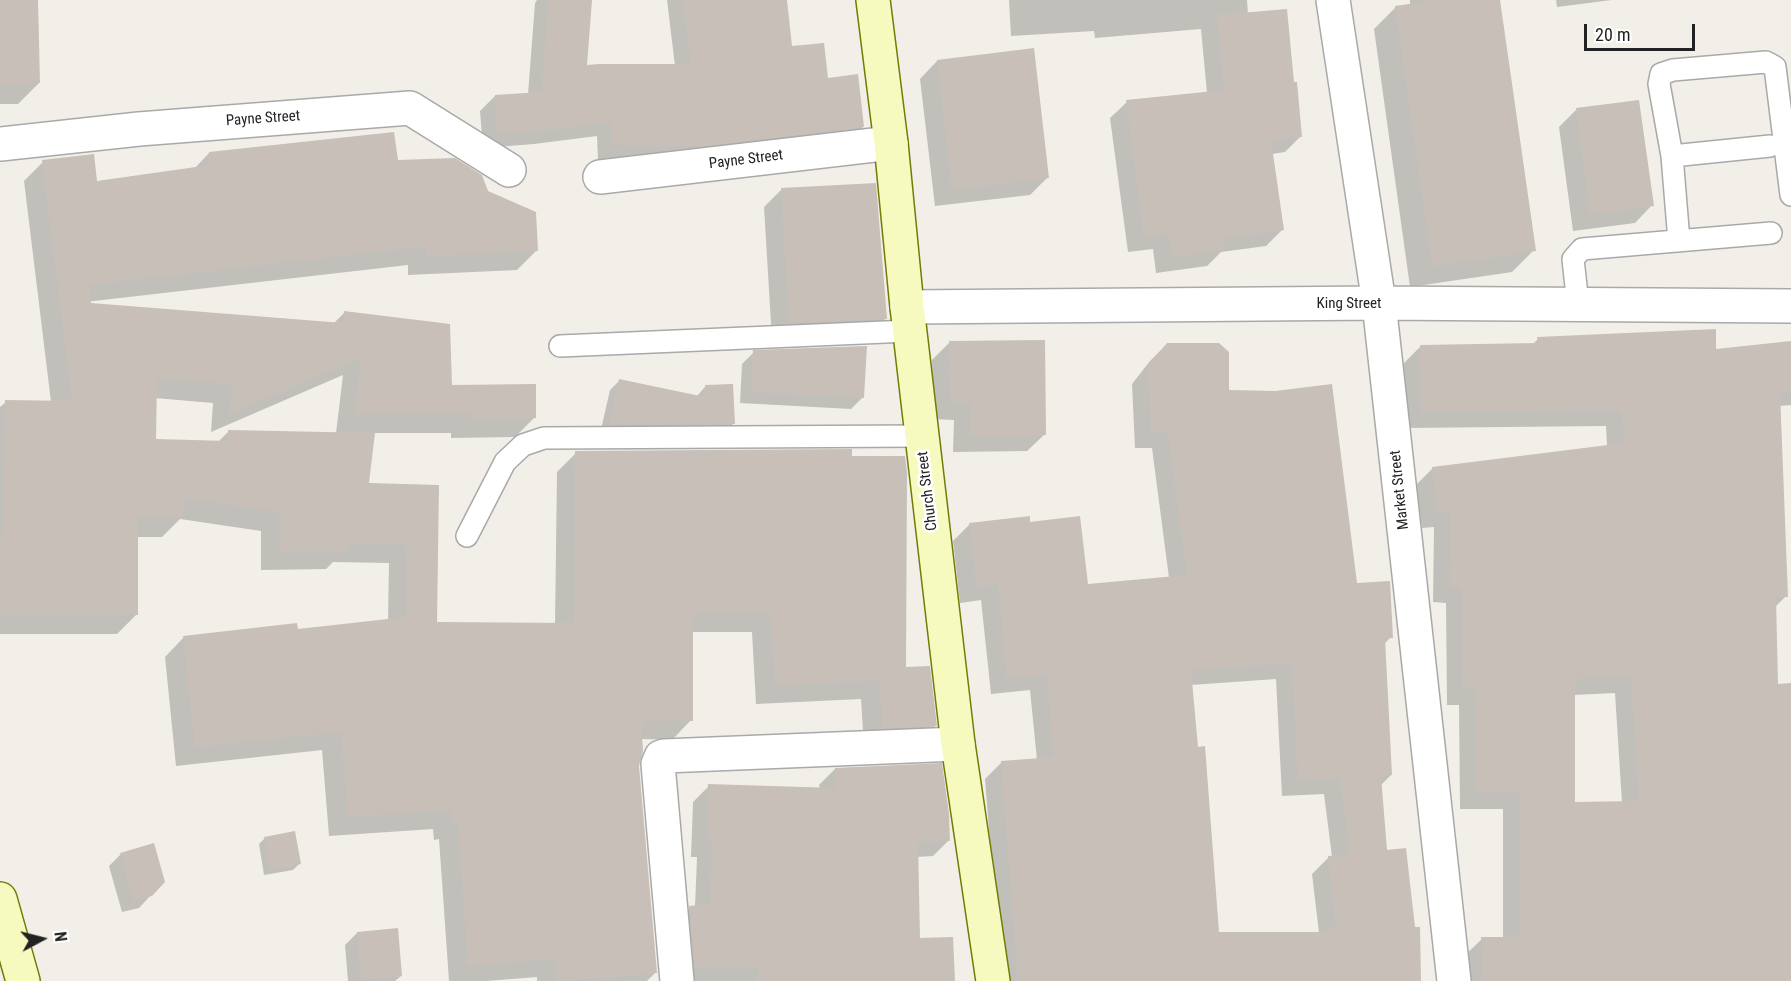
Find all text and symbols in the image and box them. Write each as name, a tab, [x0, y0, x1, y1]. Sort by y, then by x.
scale bar	[1587, 12, 1698, 50]
text: 20 m	[1595, 24, 1630, 45]
street label: Payne Street	[225, 107, 301, 131]
street label: Payne Street	[708, 147, 784, 173]
street label: King Street	[1317, 295, 1381, 313]
street label: Market Street	[1387, 449, 1413, 531]
street label: Church Street	[914, 450, 942, 532]
north arrow	[12, 909, 72, 969]
text: N	[50, 931, 70, 943]

